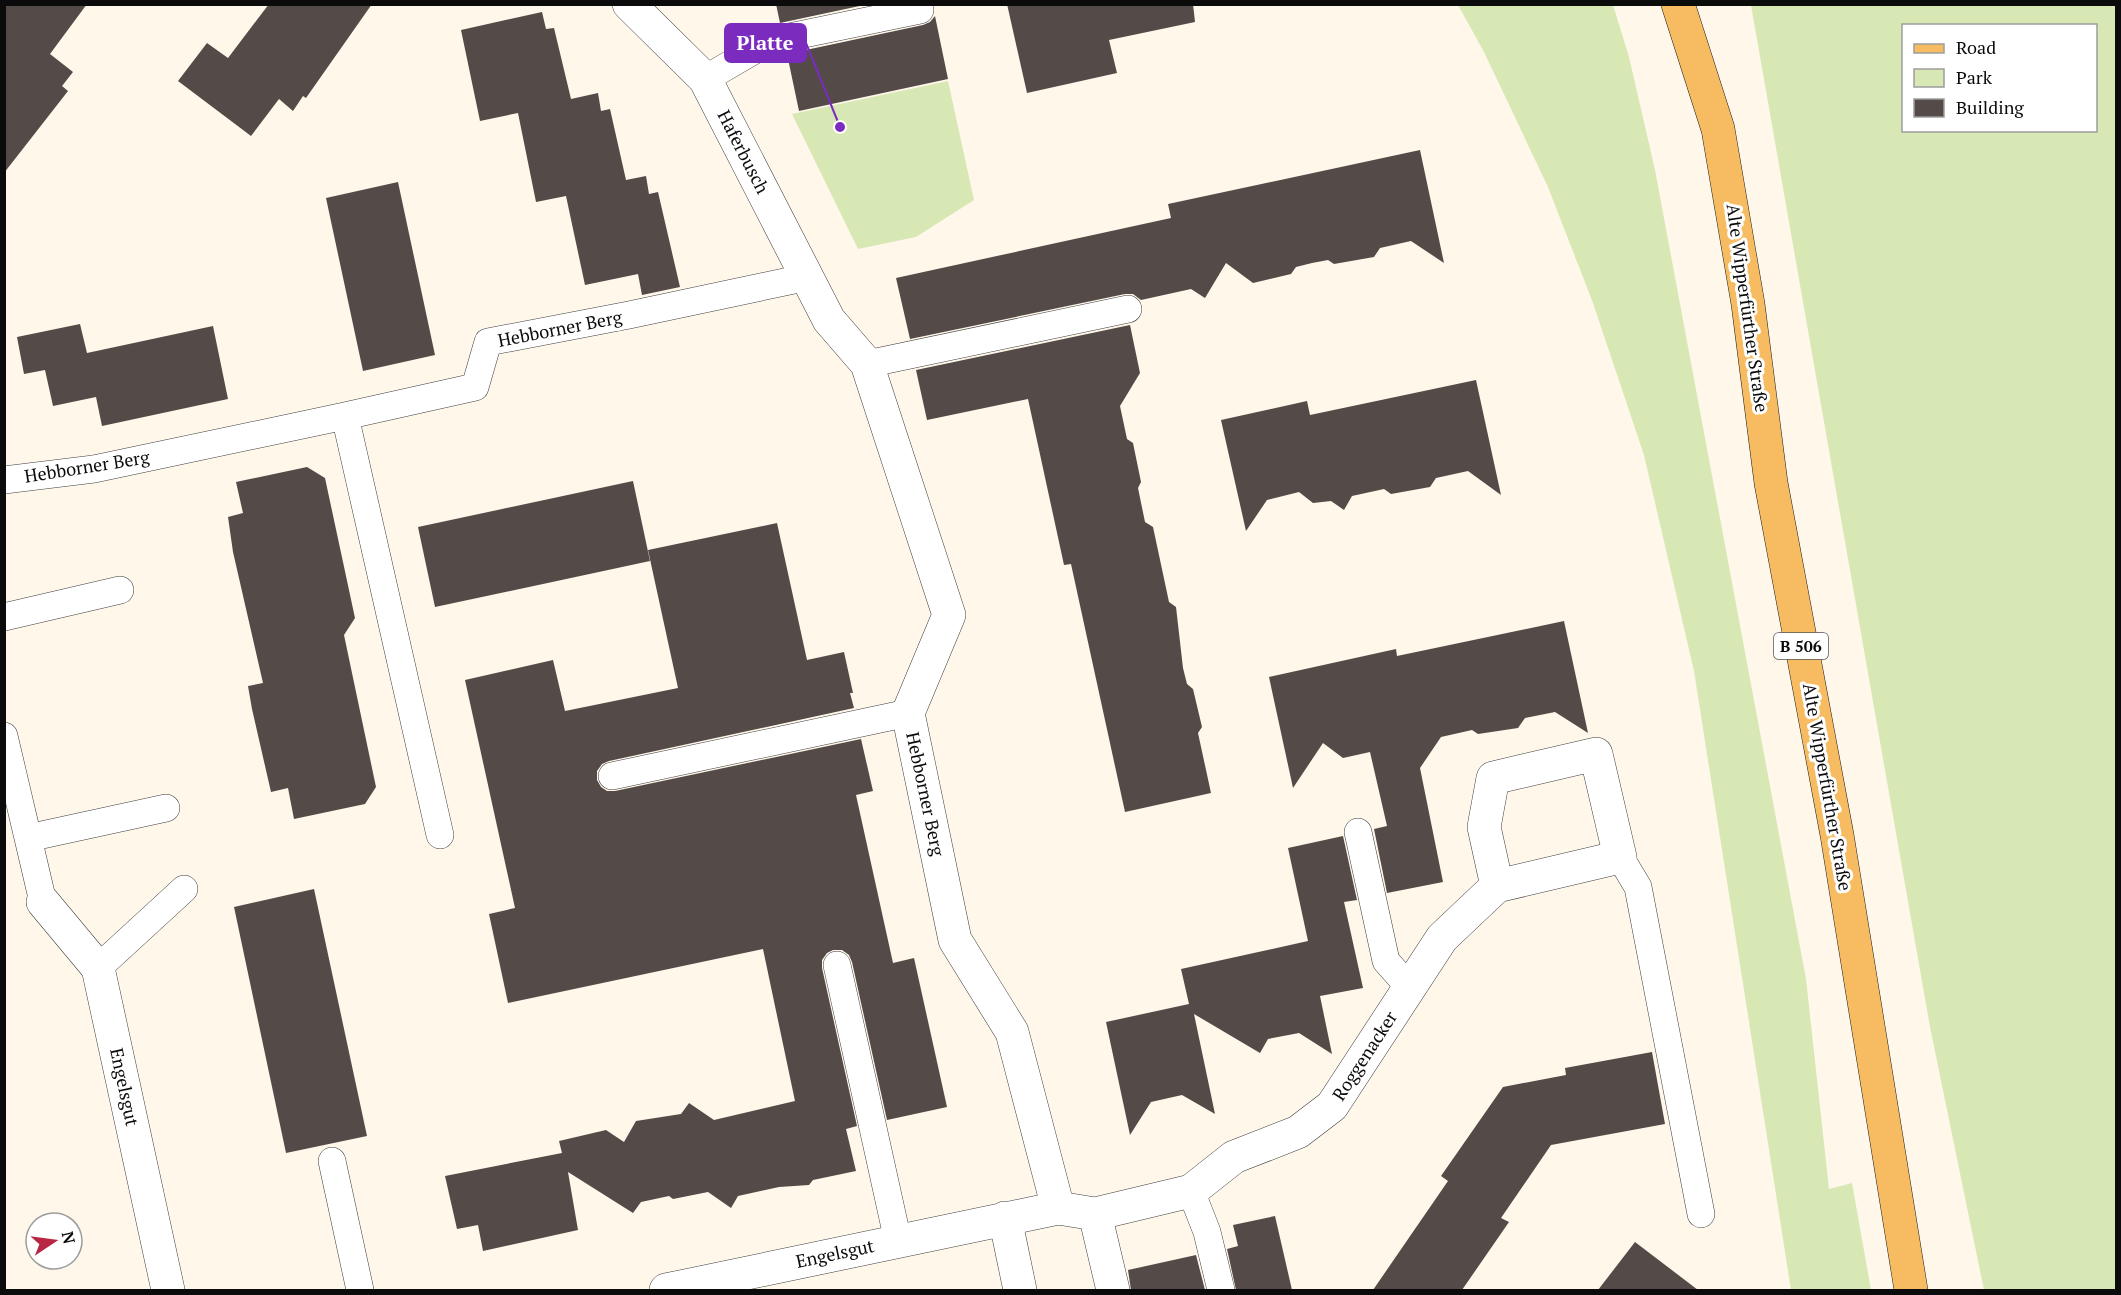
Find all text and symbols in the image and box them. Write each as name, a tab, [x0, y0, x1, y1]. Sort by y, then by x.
callout: Platte	[725, 24, 806, 62]
legend	[1902, 24, 2097, 132]
text: Platte	[736, 29, 794, 56]
text: Road	[1956, 35, 1996, 59]
text: Park	[1956, 65, 1993, 89]
text: Building	[1956, 95, 2024, 119]
street label: Haferbusch	[713, 106, 775, 198]
street label: Alte Wipperfürther Straße	[1721, 202, 1775, 414]
street label: Hebborner Berg	[496, 304, 625, 352]
street label: Hebborner Berg	[23, 444, 152, 488]
road number: B 506	[1774, 633, 1828, 659]
street label: Alte Wipperfürther Straße	[1798, 681, 1858, 892]
street label: Hebborner Berg	[901, 730, 951, 859]
street label: Roggenacker	[1326, 1006, 1402, 1105]
street label: Engelsgut	[105, 1045, 145, 1128]
north arrow	[24, 1211, 84, 1271]
text: N	[57, 1229, 81, 1246]
street label: Engelsgut	[793, 1233, 876, 1273]

